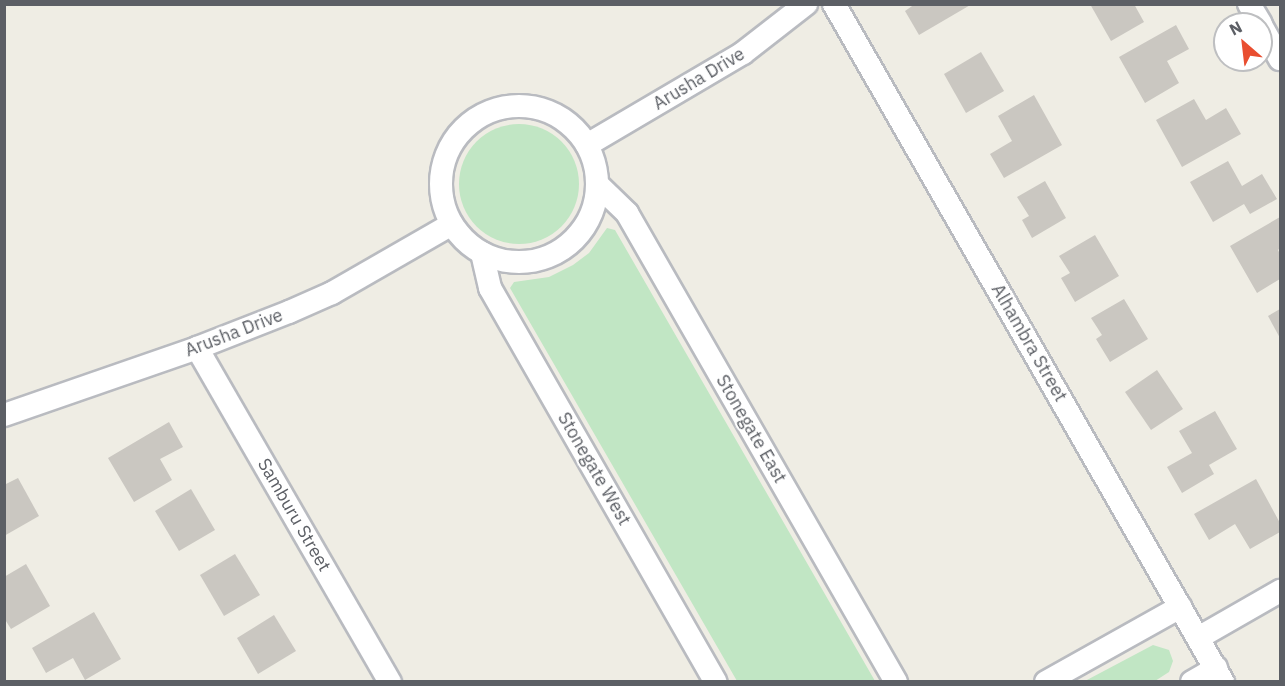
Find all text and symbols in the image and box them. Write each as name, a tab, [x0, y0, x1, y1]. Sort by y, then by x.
north arrow	[1213, 12, 1273, 72]
text: N	[1226, 16, 1245, 39]
street label: Arusha Drive	[649, 43, 749, 115]
street label: Alhambra Street	[987, 280, 1071, 406]
street label: Arusha Drive	[182, 304, 286, 362]
street label: Stonegate East	[711, 371, 791, 487]
street label: Stonegate West	[553, 409, 635, 529]
street label: Samburu Street	[253, 455, 335, 575]

